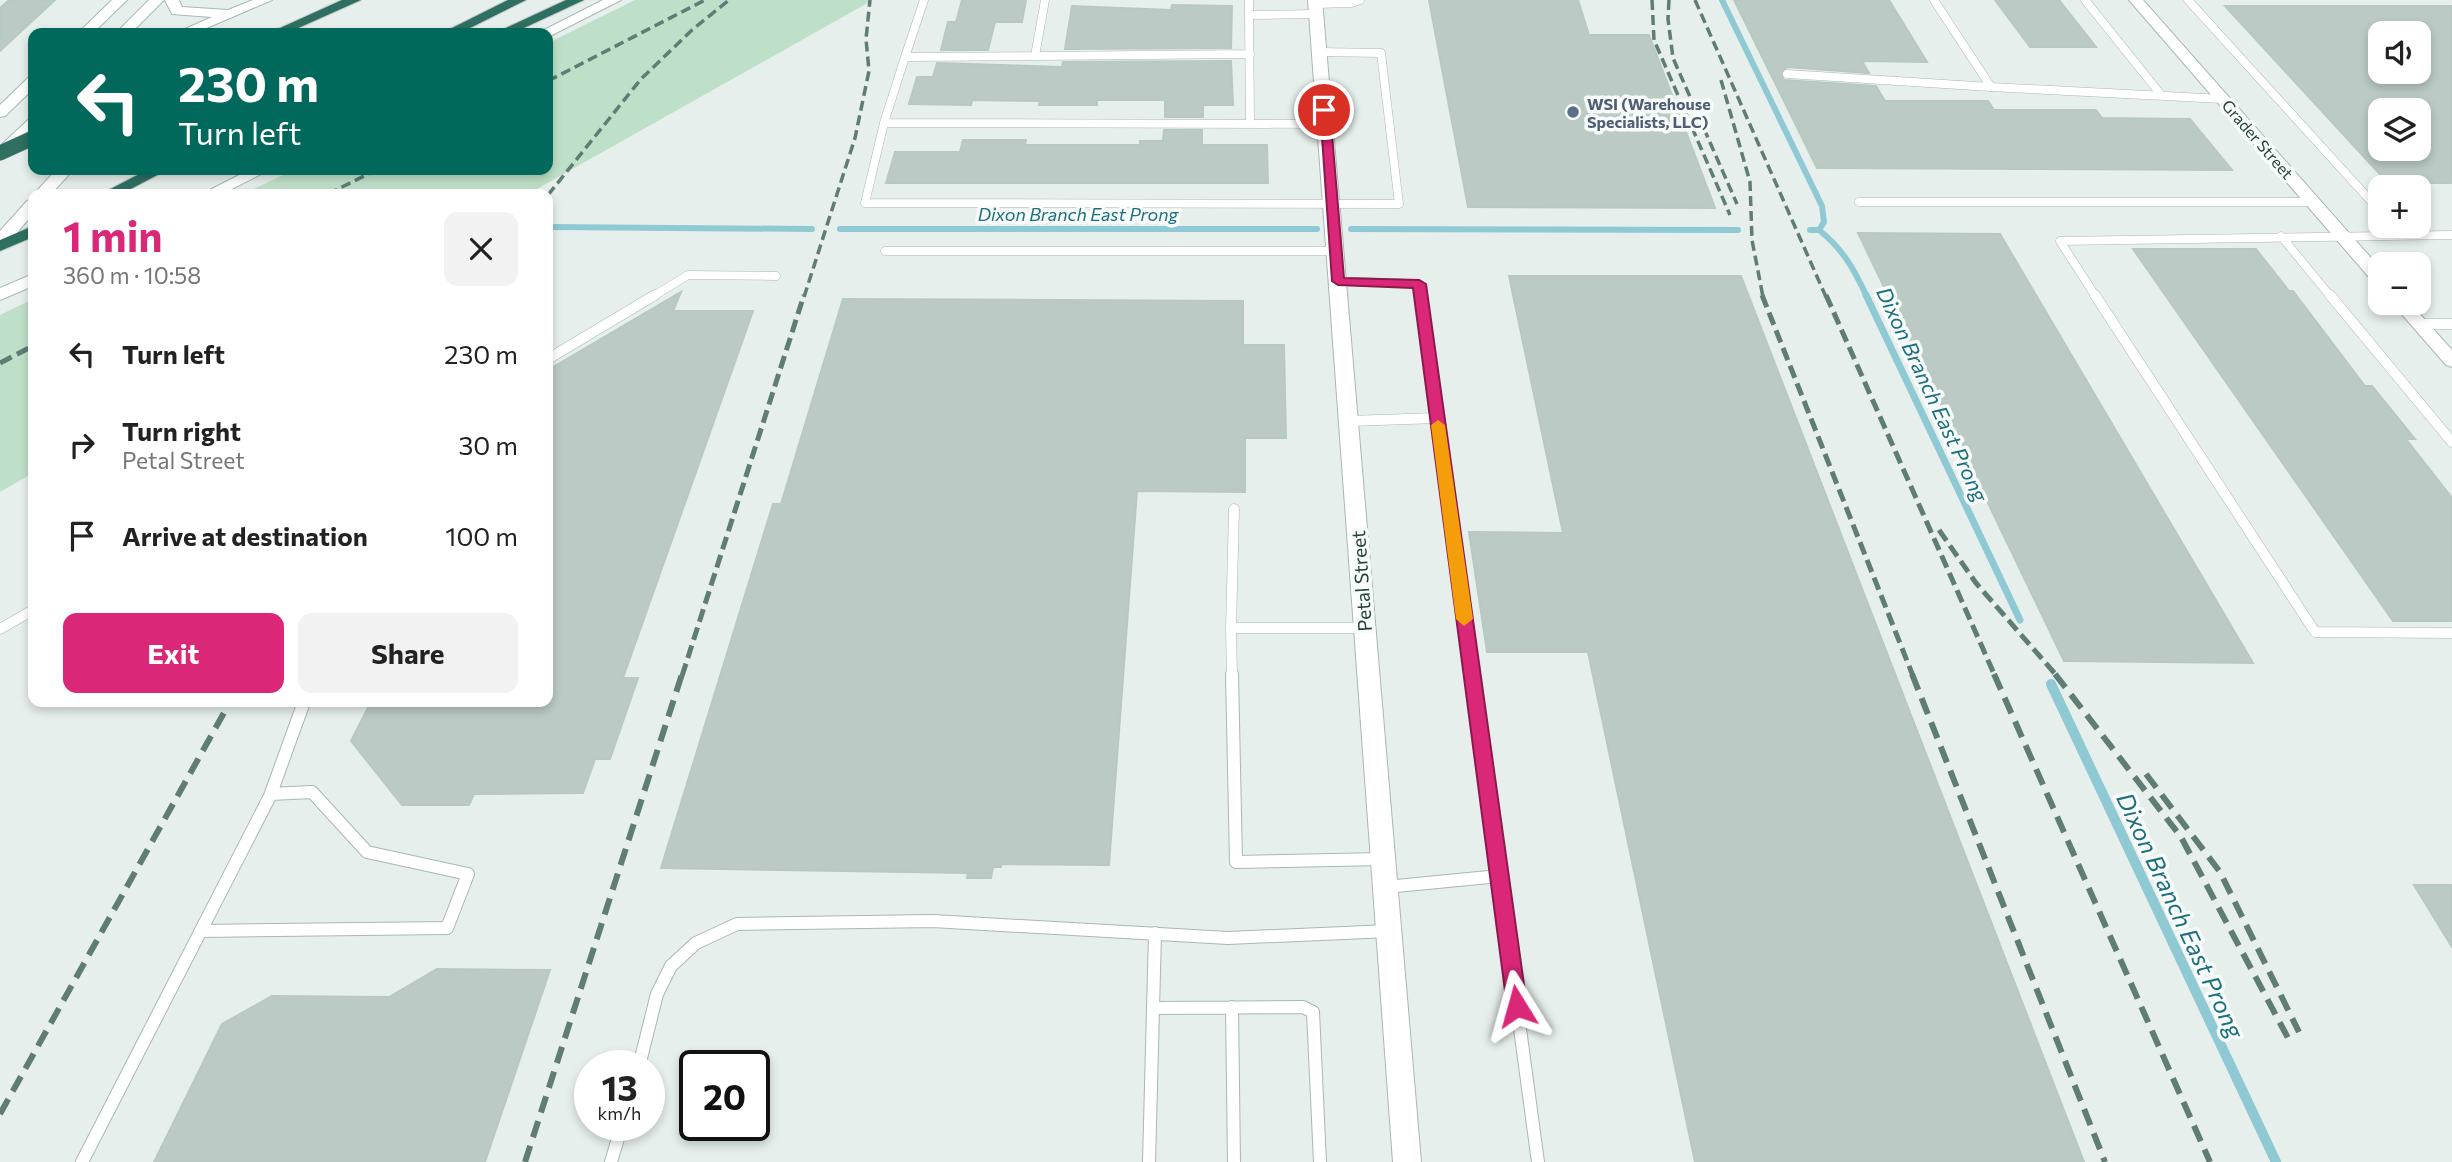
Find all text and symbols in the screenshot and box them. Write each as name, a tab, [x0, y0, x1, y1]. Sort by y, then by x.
map controls	[2368, 21, 2431, 315]
button: sound	[2368, 21, 2431, 84]
text: 230 m	[178, 52, 319, 112]
icon: left	[63, 56, 154, 147]
pin	[1294, 80, 1354, 140]
icon: arrive	[1305, 91, 1343, 129]
place label: WSI (Warehouse Specialists, LLC)	[1587, 94, 1711, 131]
street label: Grader Street	[2218, 96, 2298, 183]
button: layers	[2368, 98, 2431, 161]
marker: WSI (Warehouse Specialists, LLC)	[1565, 104, 1581, 120]
text: Turn left	[178, 112, 302, 152]
button: +	[2368, 175, 2431, 238]
water label: Dixon Branch East Prong	[978, 203, 1180, 225]
text: 1 min	[63, 209, 163, 261]
button: close	[444, 212, 518, 286]
button: −	[2368, 252, 2431, 315]
text: 360 m · 10:58	[63, 261, 201, 289]
water label: Dixon Branch East Prong	[1872, 283, 1994, 507]
icon: left	[63, 335, 101, 373]
text: Turn left	[122, 338, 225, 369]
text: 230 m	[444, 338, 518, 369]
text: Turn right	[122, 415, 241, 446]
icon: right	[63, 426, 101, 464]
text: 30 m	[459, 429, 518, 460]
text: Petal Street	[122, 446, 245, 474]
icon: arrive	[63, 517, 101, 555]
text: Arrive at destination	[122, 520, 368, 551]
text: 100 m	[445, 520, 518, 551]
street label: Petal Street	[1346, 529, 1376, 632]
button: Exit	[63, 613, 284, 693]
button: Share	[298, 613, 518, 693]
water label: Dixon Branch East Prong	[2111, 788, 2251, 1043]
position arrow	[1480, 969, 1554, 1043]
speed limit sign: 20	[679, 1050, 770, 1141]
text: 13	[601, 1065, 638, 1108]
text: km/h	[598, 1102, 641, 1124]

